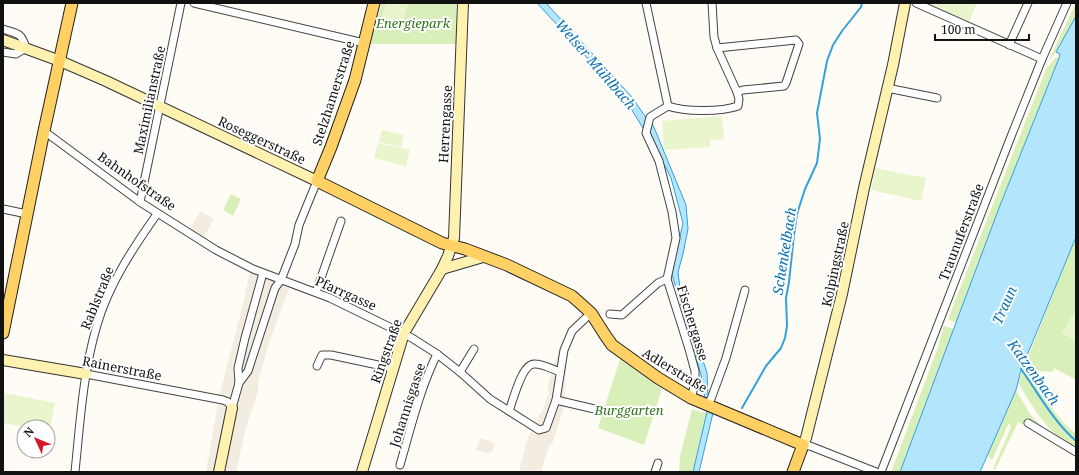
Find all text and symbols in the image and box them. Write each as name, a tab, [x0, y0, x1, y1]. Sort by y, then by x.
park label: Energiepark	[375, 14, 451, 32]
water label: Welser Mühlbach	[551, 15, 641, 114]
scale bar	[935, 16, 1029, 42]
text: 100 m	[941, 21, 976, 38]
street label: Stelzhamerstraße	[308, 38, 358, 148]
street label: Maximilianstraße	[129, 44, 169, 156]
street label: Herrengasse	[434, 85, 456, 163]
street label: Roseggerstraße	[215, 112, 309, 168]
street label: Bahnhofstraße	[94, 147, 180, 215]
street label: Traunuferstraße	[934, 181, 988, 283]
water label: Schenkelbach	[768, 205, 800, 296]
street label: Kolpingstraße	[817, 220, 853, 308]
street label: Rablstraße	[76, 264, 118, 332]
street label: Pfarrgasse	[313, 272, 379, 314]
water label: Traun	[987, 282, 1021, 327]
street label: Fischergasse	[673, 283, 713, 363]
street label: Ringstraße	[366, 316, 406, 386]
water label: Katzenbach	[1003, 335, 1065, 409]
street label: Adlerstraße	[639, 343, 711, 397]
street label: Rainerstraße	[81, 351, 163, 385]
street label: Johannisgasse	[385, 361, 429, 450]
park label: Burggarten	[593, 401, 664, 419]
north arrow	[16, 419, 56, 459]
text: N	[20, 423, 37, 440]

